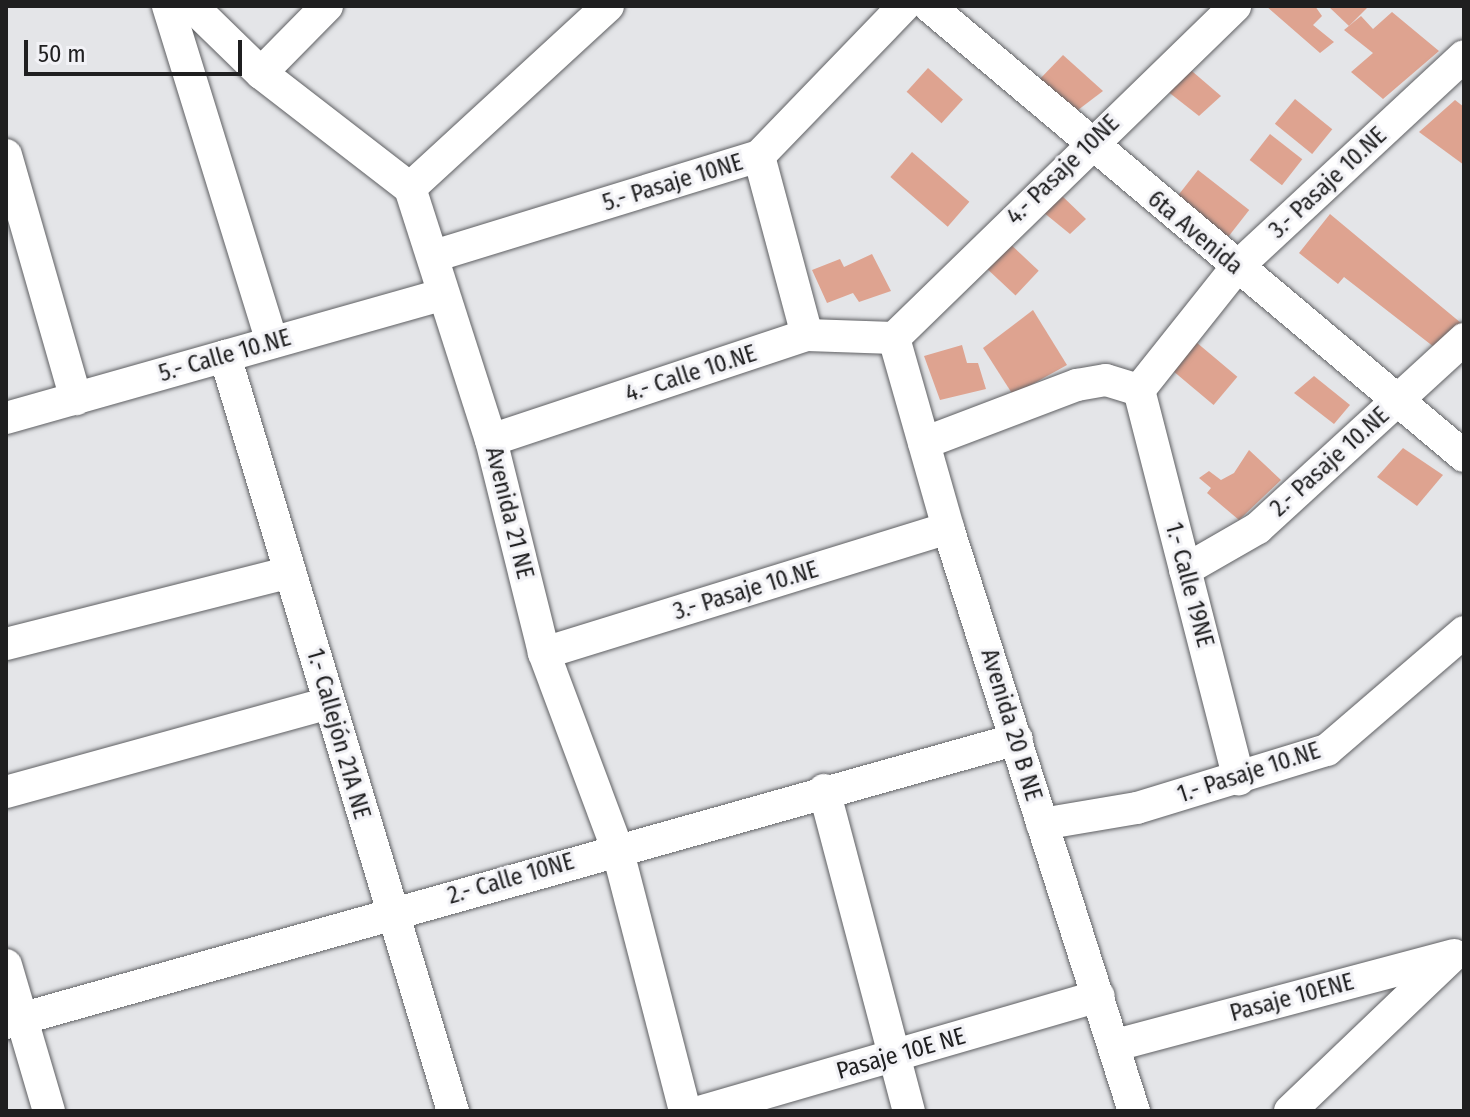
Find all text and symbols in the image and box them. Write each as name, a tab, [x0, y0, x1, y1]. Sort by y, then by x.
scale bar	[28, 24, 246, 74]
text: 50 m	[38, 40, 86, 68]
street label: 4.- Pasaje 10NE	[1001, 109, 1125, 231]
street label: 3.- Pasaje 10.NE	[1263, 121, 1393, 245]
street label: 5.- Pasaje 10NE	[599, 148, 747, 218]
street label: 6ta Avenida	[1142, 185, 1248, 281]
street label: 5.- Calle 10.NE	[156, 323, 294, 389]
street label: 4.- Calle 10.NE	[622, 339, 760, 409]
street label: 2.- Pasaje 10.NE	[1265, 401, 1395, 523]
street label: Avenida 21 NE	[479, 444, 539, 582]
street label: 1.- Calle 19NE	[1159, 519, 1219, 651]
street label: 3.- Pasaje 10.NE	[670, 555, 822, 627]
street label: 1.- Callejón 21A NE	[300, 645, 376, 823]
street label: Avenida 20 B NE	[974, 646, 1048, 804]
street label: 1.- Pasaje 10.NE	[1174, 736, 1324, 810]
street label: 2.- Calle 10NE	[444, 847, 578, 911]
street label: Pasaje 10ENE	[1227, 968, 1357, 1028]
street label: Pasaje 10E NE	[833, 1022, 969, 1086]

